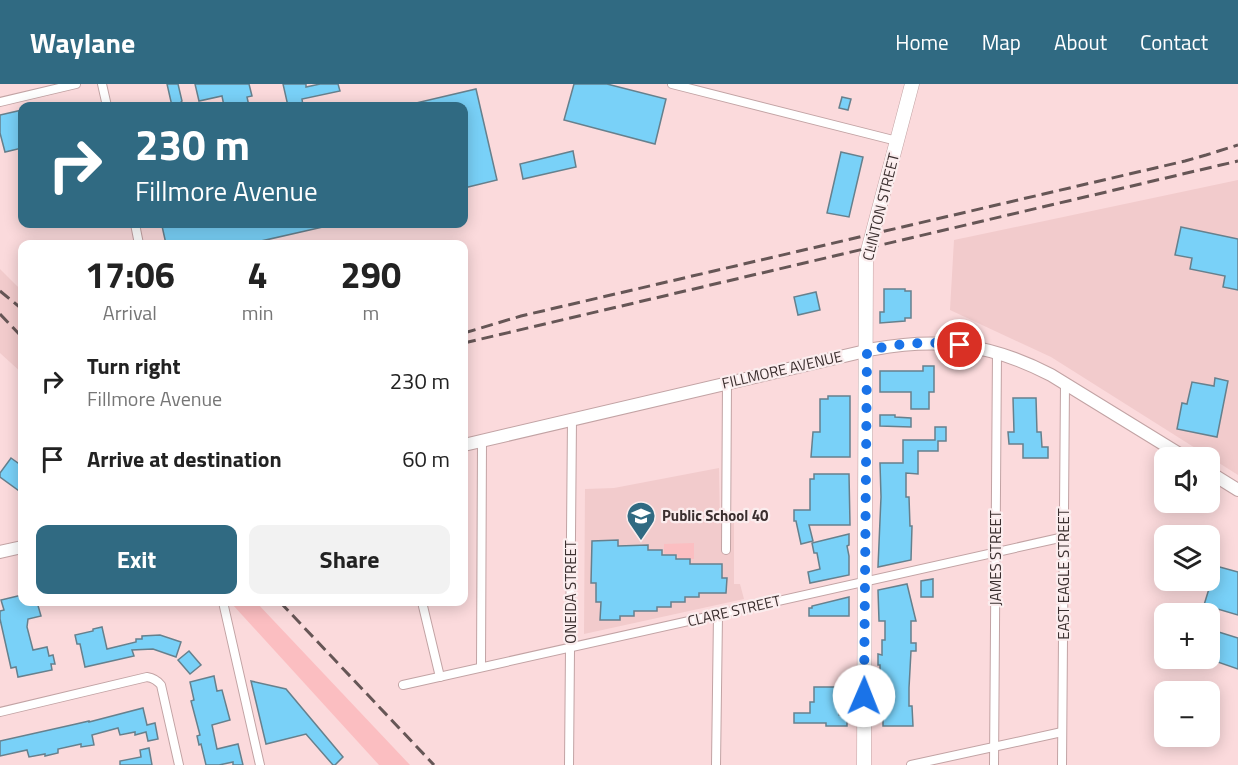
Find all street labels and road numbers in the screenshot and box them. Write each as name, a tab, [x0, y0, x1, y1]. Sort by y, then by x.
street label: CLINTON STREET	[856, 151, 905, 263]
street label: FILLMORE AVENUE	[719, 344, 844, 395]
street label: EAST EAGLE STREET	[1052, 508, 1075, 640]
street label: JAMES STREET	[984, 510, 1007, 606]
street label: ONEIDA STREET	[559, 540, 582, 644]
street label: CLARE STREET	[685, 589, 783, 632]

